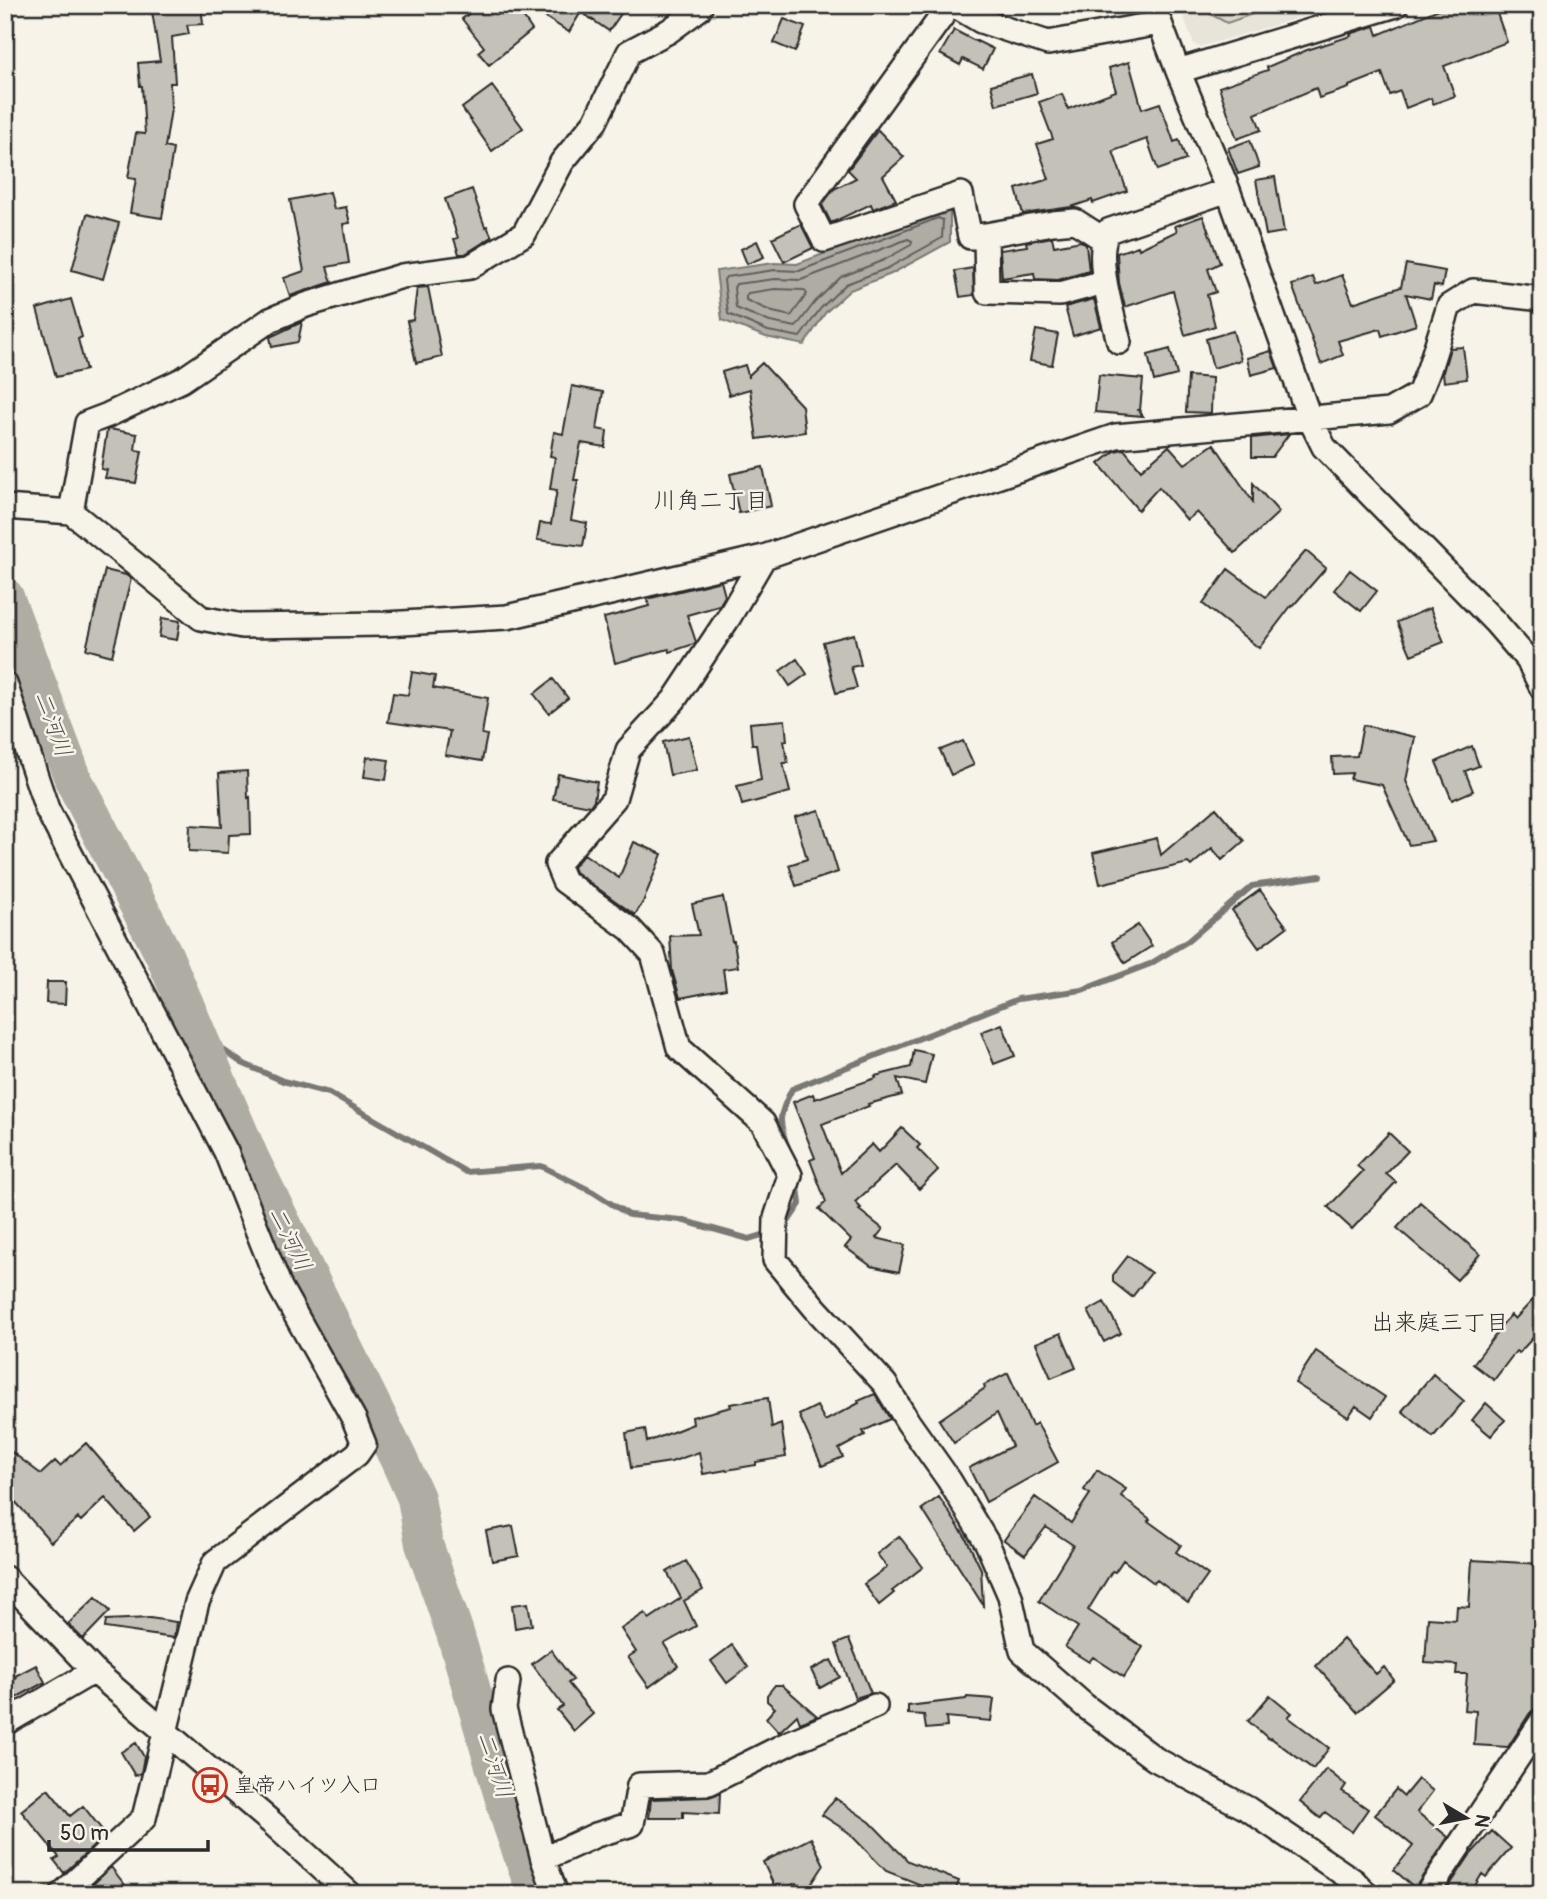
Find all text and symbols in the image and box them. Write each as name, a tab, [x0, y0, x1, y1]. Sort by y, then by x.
district label: 川角二丁目	[654, 486, 769, 515]
water label: 二河川	[28, 687, 78, 761]
water label: 二河川	[262, 1202, 318, 1276]
district label: 出来庭三丁目	[1371, 1308, 1509, 1337]
water label: 二河川	[471, 1728, 519, 1802]
bus stop icon: 皇帝ハイツ入口	[191, 1766, 229, 1804]
place label: 皇帝ハイツ入口	[234, 1772, 381, 1799]
north arrow	[1432, 1784, 1502, 1854]
scale bar	[49, 1808, 208, 1852]
text: N	[1469, 1812, 1495, 1829]
text: 50 m	[60, 1820, 109, 1847]

